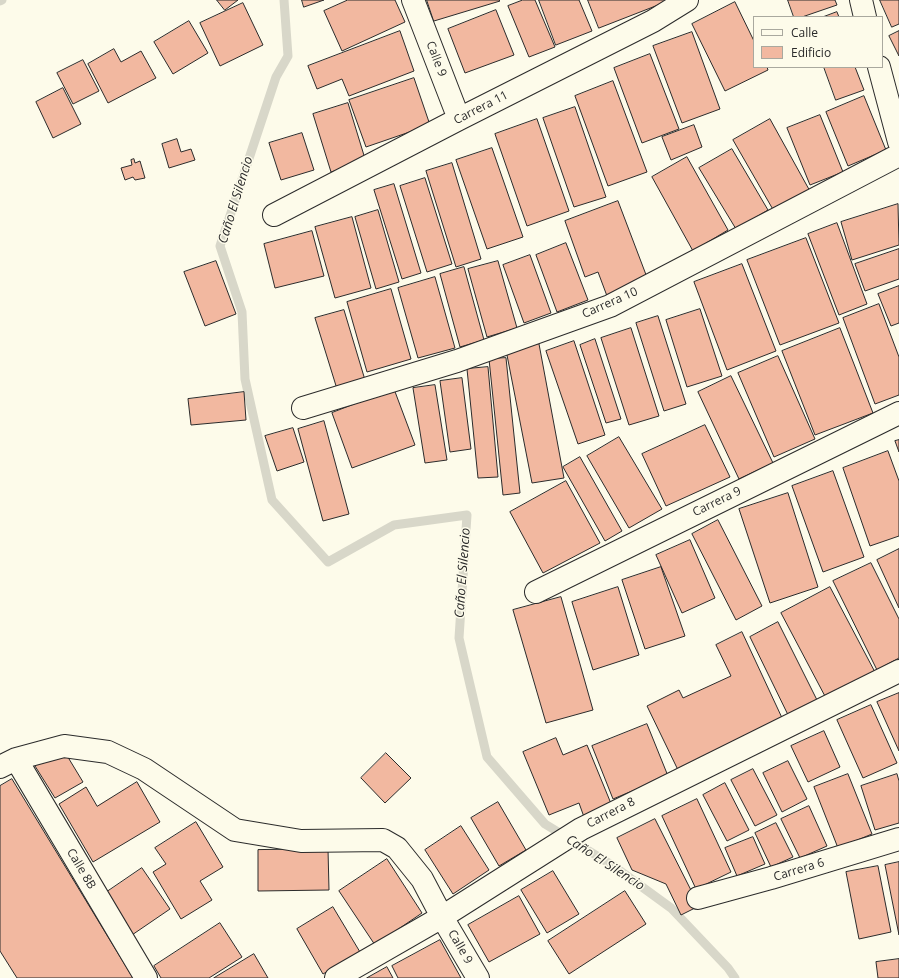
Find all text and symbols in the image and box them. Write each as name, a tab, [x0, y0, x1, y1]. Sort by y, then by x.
legend	[753, 16, 883, 68]
text: Calle	[791, 24, 818, 41]
street label: Calle 9	[423, 39, 449, 79]
text: Edificio	[791, 44, 831, 61]
street label: Carrera 11	[451, 88, 511, 128]
water label: Caño El Silencio	[215, 155, 257, 245]
street label: Carrera 10	[580, 284, 640, 322]
street label: Carrera 9	[690, 484, 744, 520]
water label: Caño El Silencio	[452, 528, 474, 618]
street label: Carrera 8	[584, 795, 638, 831]
water label: Caño El Silencio	[563, 832, 647, 894]
street label: Calle 8B	[63, 846, 99, 892]
street label: Carrera 6	[772, 855, 826, 885]
street label: Calle 9	[445, 927, 475, 967]

